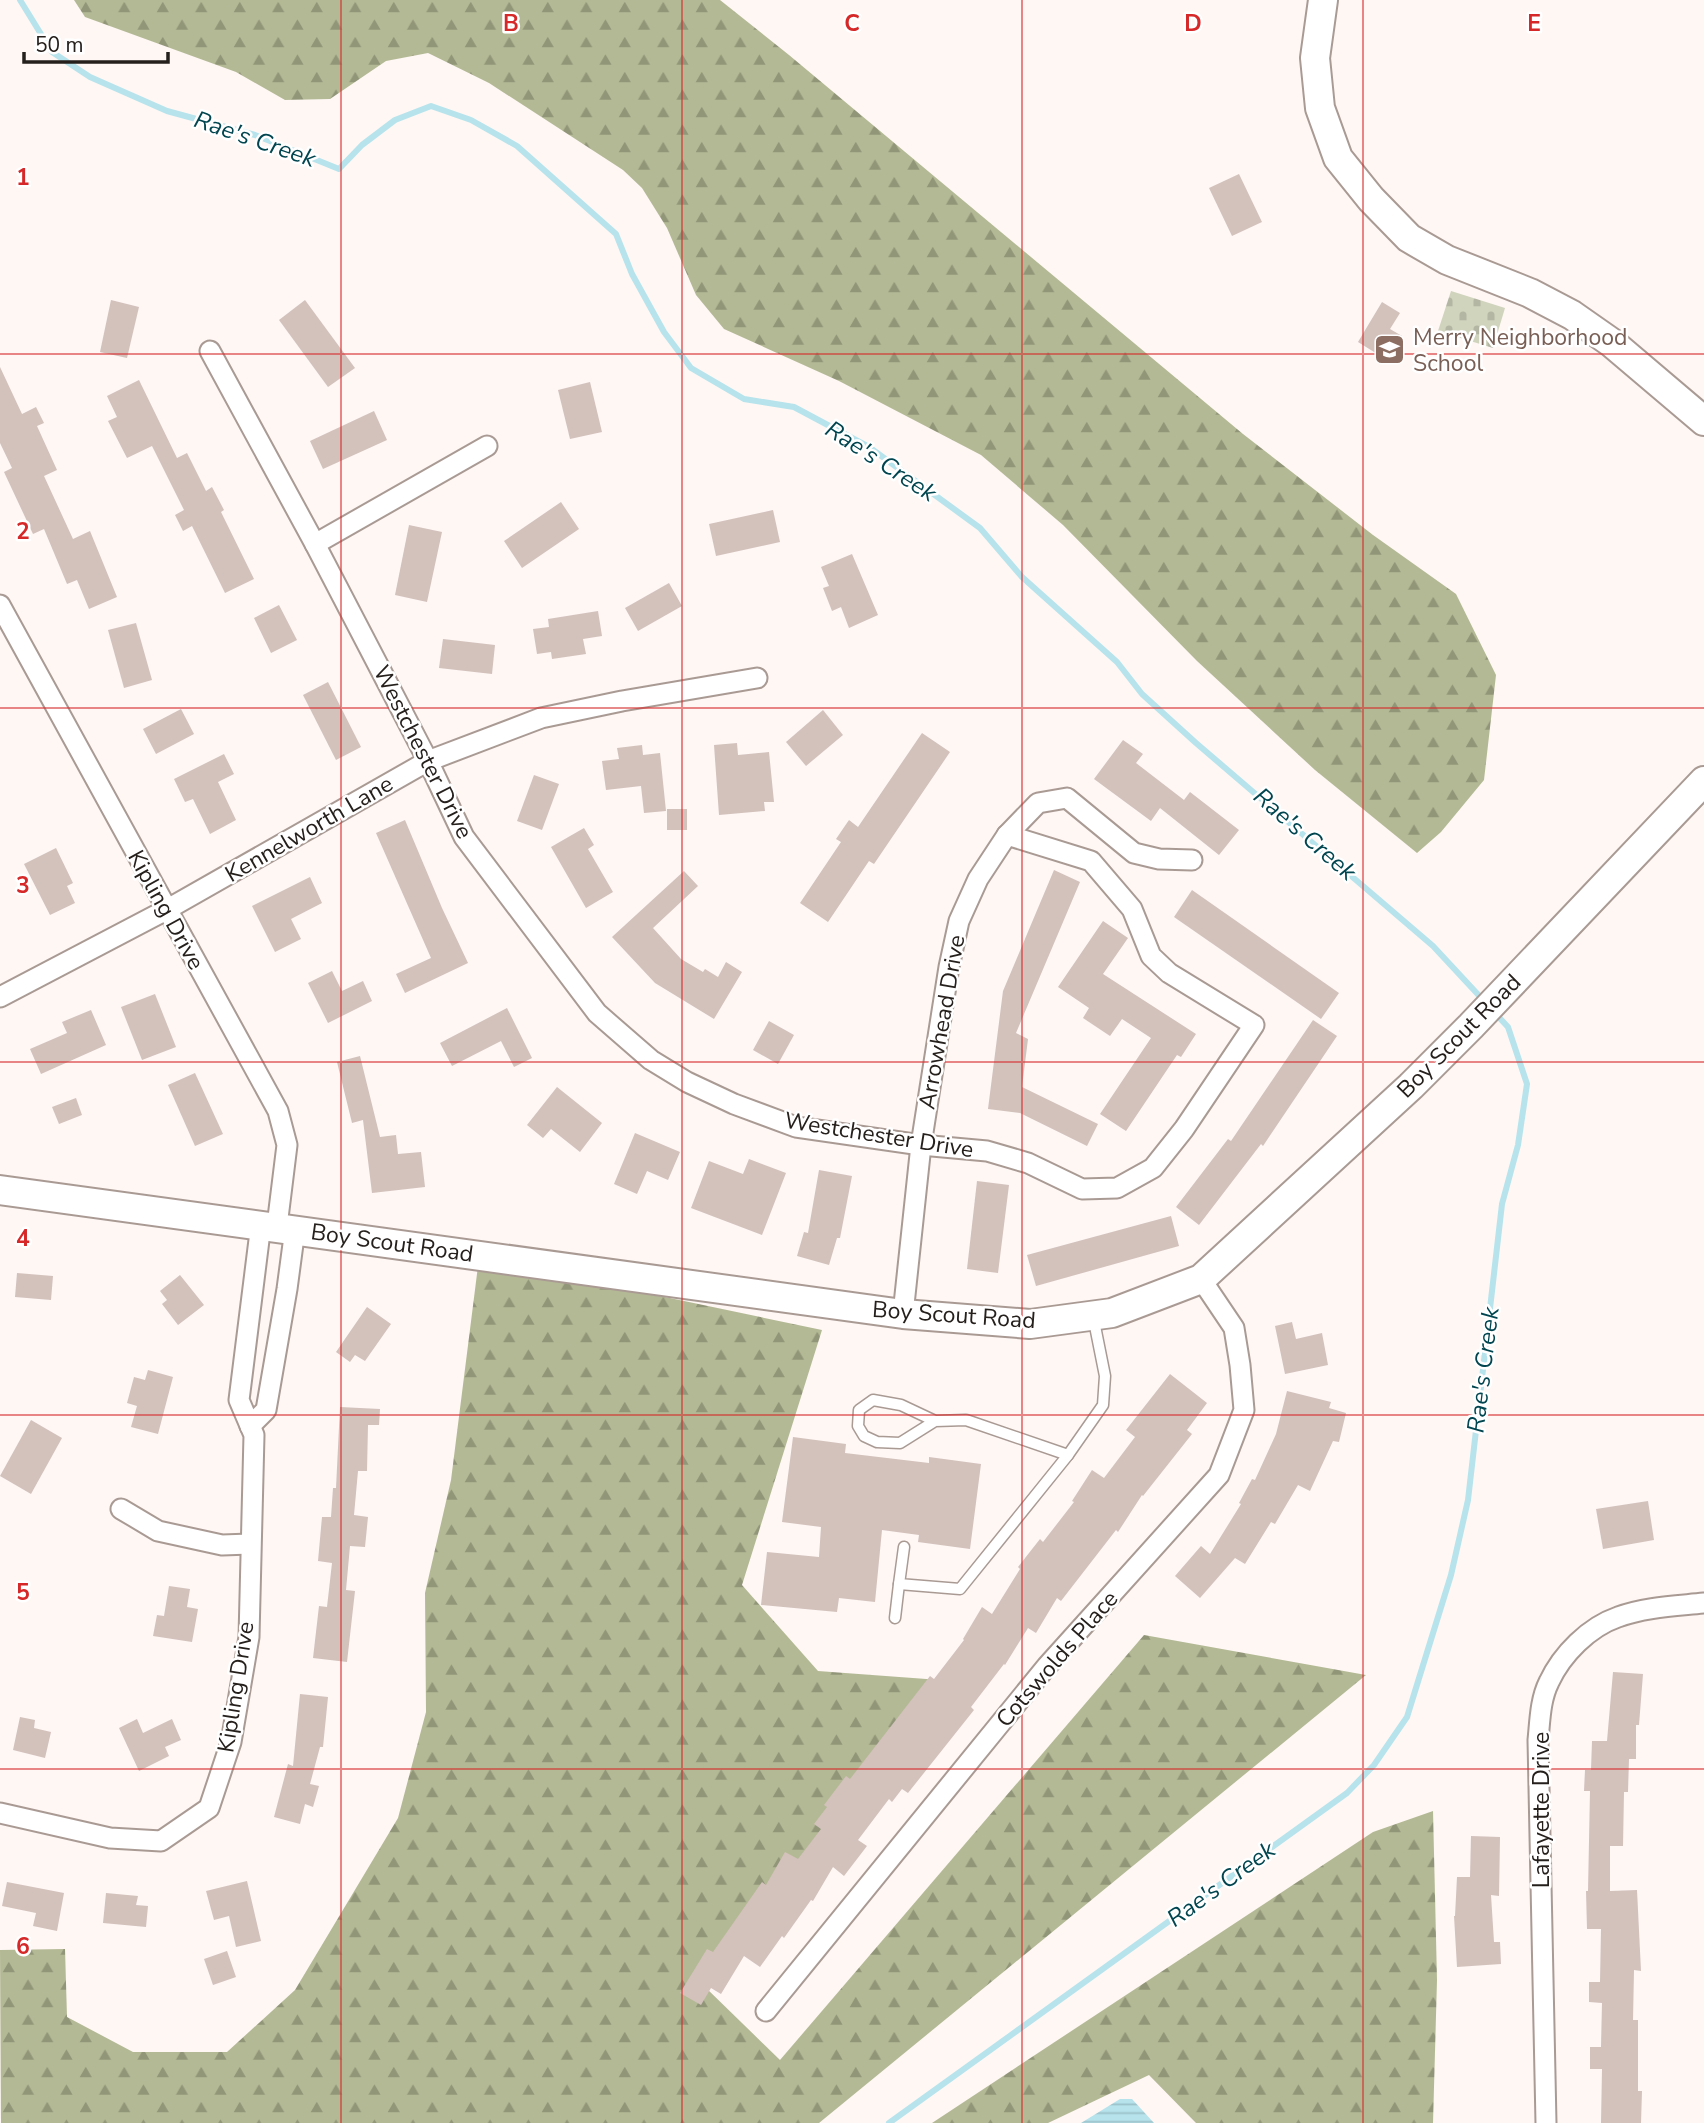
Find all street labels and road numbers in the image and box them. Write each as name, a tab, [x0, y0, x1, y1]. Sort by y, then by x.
street label: Westchester Drive	[366, 660, 480, 844]
street label: Kennelworth Lane	[219, 768, 399, 890]
street label: Kipling Drive	[120, 845, 212, 975]
street label: Arrowhead Drive	[911, 932, 973, 1112]
street label: Boy Scout Road	[1390, 967, 1528, 1105]
street label: Westchester Drive	[782, 1105, 976, 1165]
street label: Boy Scout Road	[309, 1216, 475, 1270]
street label: Boy Scout Road	[871, 1294, 1037, 1336]
street label: Cotswolds Place	[989, 1584, 1125, 1734]
street label: Kipling Drive	[210, 1619, 262, 1755]
street label: Lafayette Drive	[1526, 1732, 1557, 1888]

